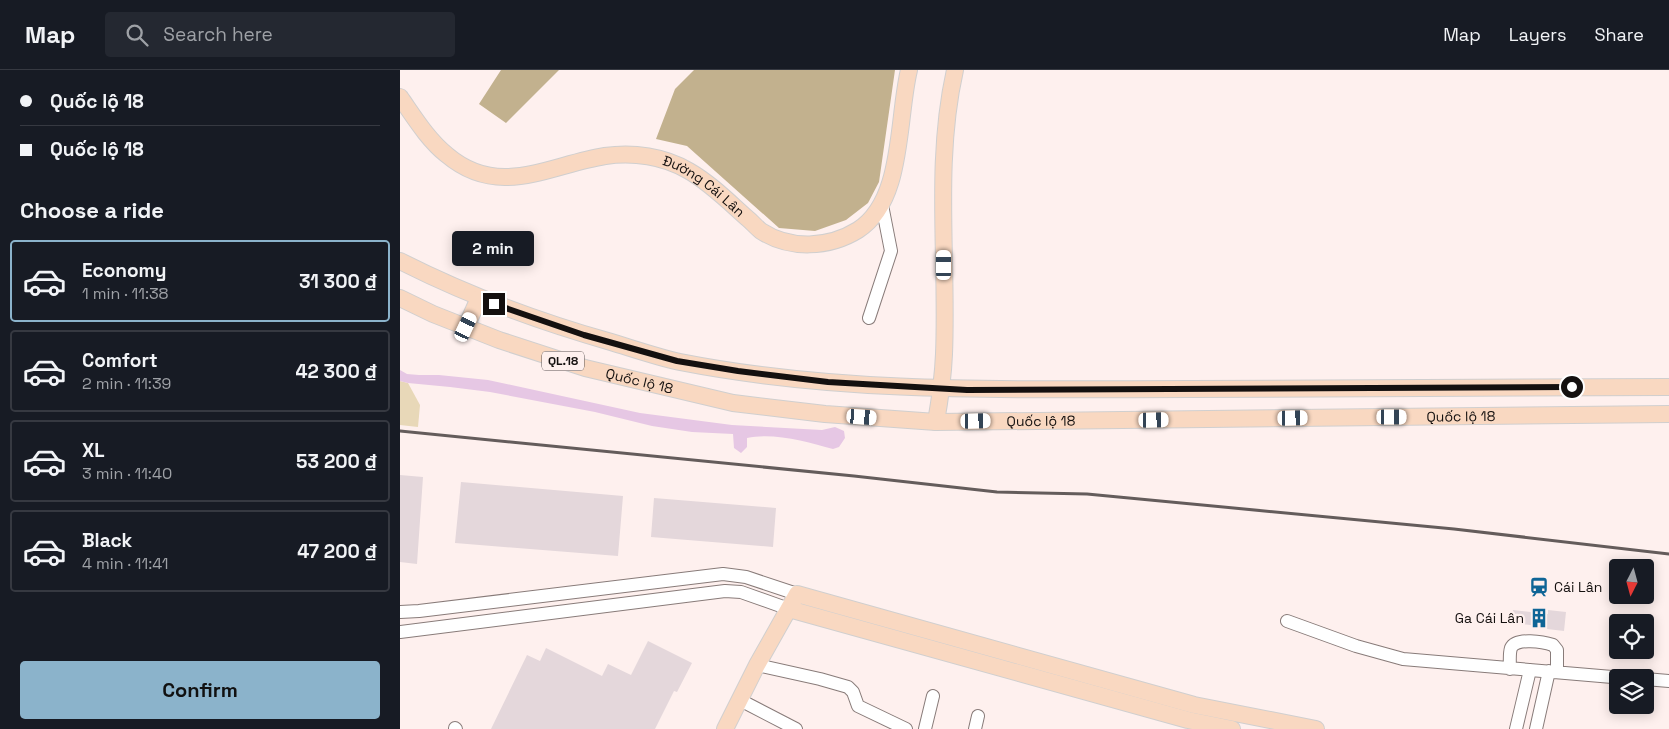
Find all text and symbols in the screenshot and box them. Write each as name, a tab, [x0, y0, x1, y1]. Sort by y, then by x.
search box	[105, 12, 455, 57]
text: Map	[25, 19, 75, 50]
icon: search	[123, 21, 151, 49]
text: Search here	[163, 22, 273, 47]
text: Map	[1443, 23, 1481, 46]
text: Layers	[1509, 23, 1566, 46]
text: Share	[1594, 23, 1644, 46]
text: Quốc lộ 18	[50, 89, 144, 114]
text: Quốc lộ 18	[50, 137, 144, 162]
street label: Đường Cái Lân	[661, 151, 749, 221]
text: Choose a ride	[20, 196, 164, 224]
callout: 2 min	[453, 232, 535, 266]
text: 2 min	[472, 238, 514, 259]
car	[936, 250, 951, 280]
text: Economy	[82, 258, 166, 283]
icon: car	[22, 259, 67, 304]
text: 31 300 ₫	[299, 269, 378, 294]
text: 1 min · 11:38	[82, 283, 169, 304]
route end	[483, 293, 505, 315]
car	[452, 310, 479, 344]
text: Comfort	[82, 348, 158, 373]
icon: car	[22, 349, 67, 394]
road number: QL.18	[542, 352, 584, 370]
text: 42 300 ₫	[295, 359, 378, 384]
street label: Quốc lộ 18	[604, 364, 675, 398]
text: 2 min · 11:39	[82, 373, 171, 394]
route start	[1561, 376, 1583, 398]
street label: Quốc lộ 18	[1426, 407, 1496, 426]
car	[846, 408, 877, 426]
car	[1277, 410, 1308, 426]
car	[1377, 410, 1407, 425]
street label: Quốc lộ 18	[1006, 411, 1076, 430]
car	[1138, 412, 1169, 428]
car	[960, 413, 991, 429]
text: XL	[82, 438, 105, 463]
icon: car	[22, 439, 67, 484]
text: 53 200 ₫	[296, 449, 378, 474]
text: 3 min · 11:40	[82, 463, 172, 484]
text: Black	[82, 528, 132, 553]
icon: car	[22, 529, 67, 574]
text: 47 200 ₫	[297, 539, 378, 564]
text: 4 min · 11:41	[82, 553, 169, 574]
north arrow	[1609, 559, 1654, 604]
map controls	[1609, 559, 1654, 714]
station icon: Cái Lân	[1528, 576, 1550, 598]
place label: Cái Lân	[1554, 578, 1602, 596]
building icon: Ga Cái Lân	[1528, 607, 1550, 629]
place label: Ga Cái Lân	[1455, 609, 1524, 627]
button: locate	[1609, 614, 1654, 659]
button: Confirm	[20, 661, 380, 719]
button: layers	[1609, 669, 1654, 714]

